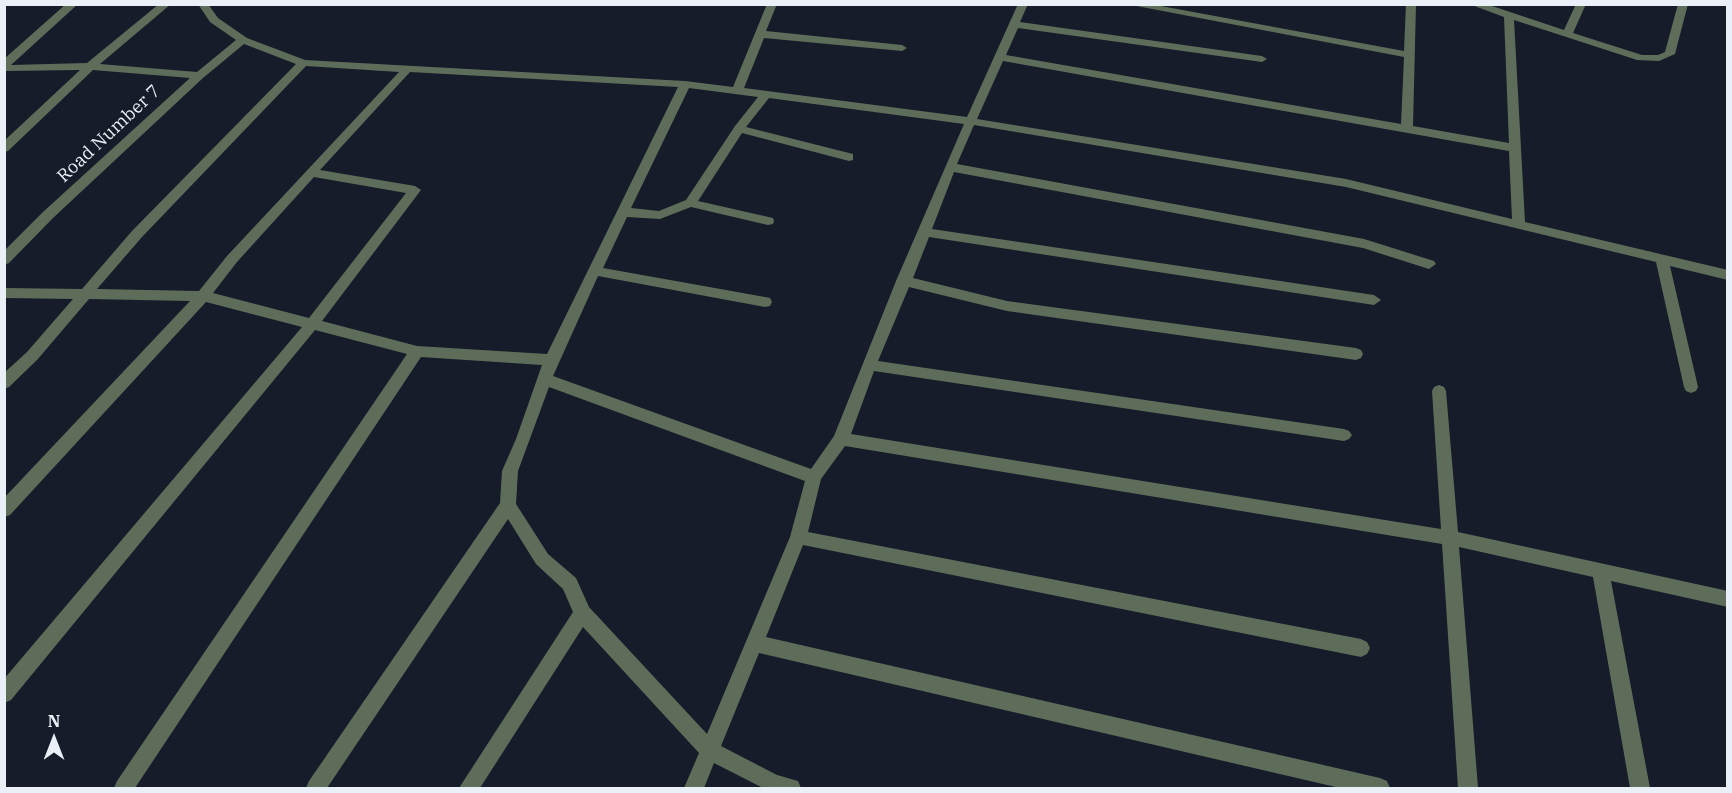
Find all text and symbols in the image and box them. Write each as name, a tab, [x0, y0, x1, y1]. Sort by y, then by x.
street label: Road Number 7	[53, 81, 165, 187]
north arrow	[24, 709, 84, 769]
text: N	[48, 711, 60, 731]

